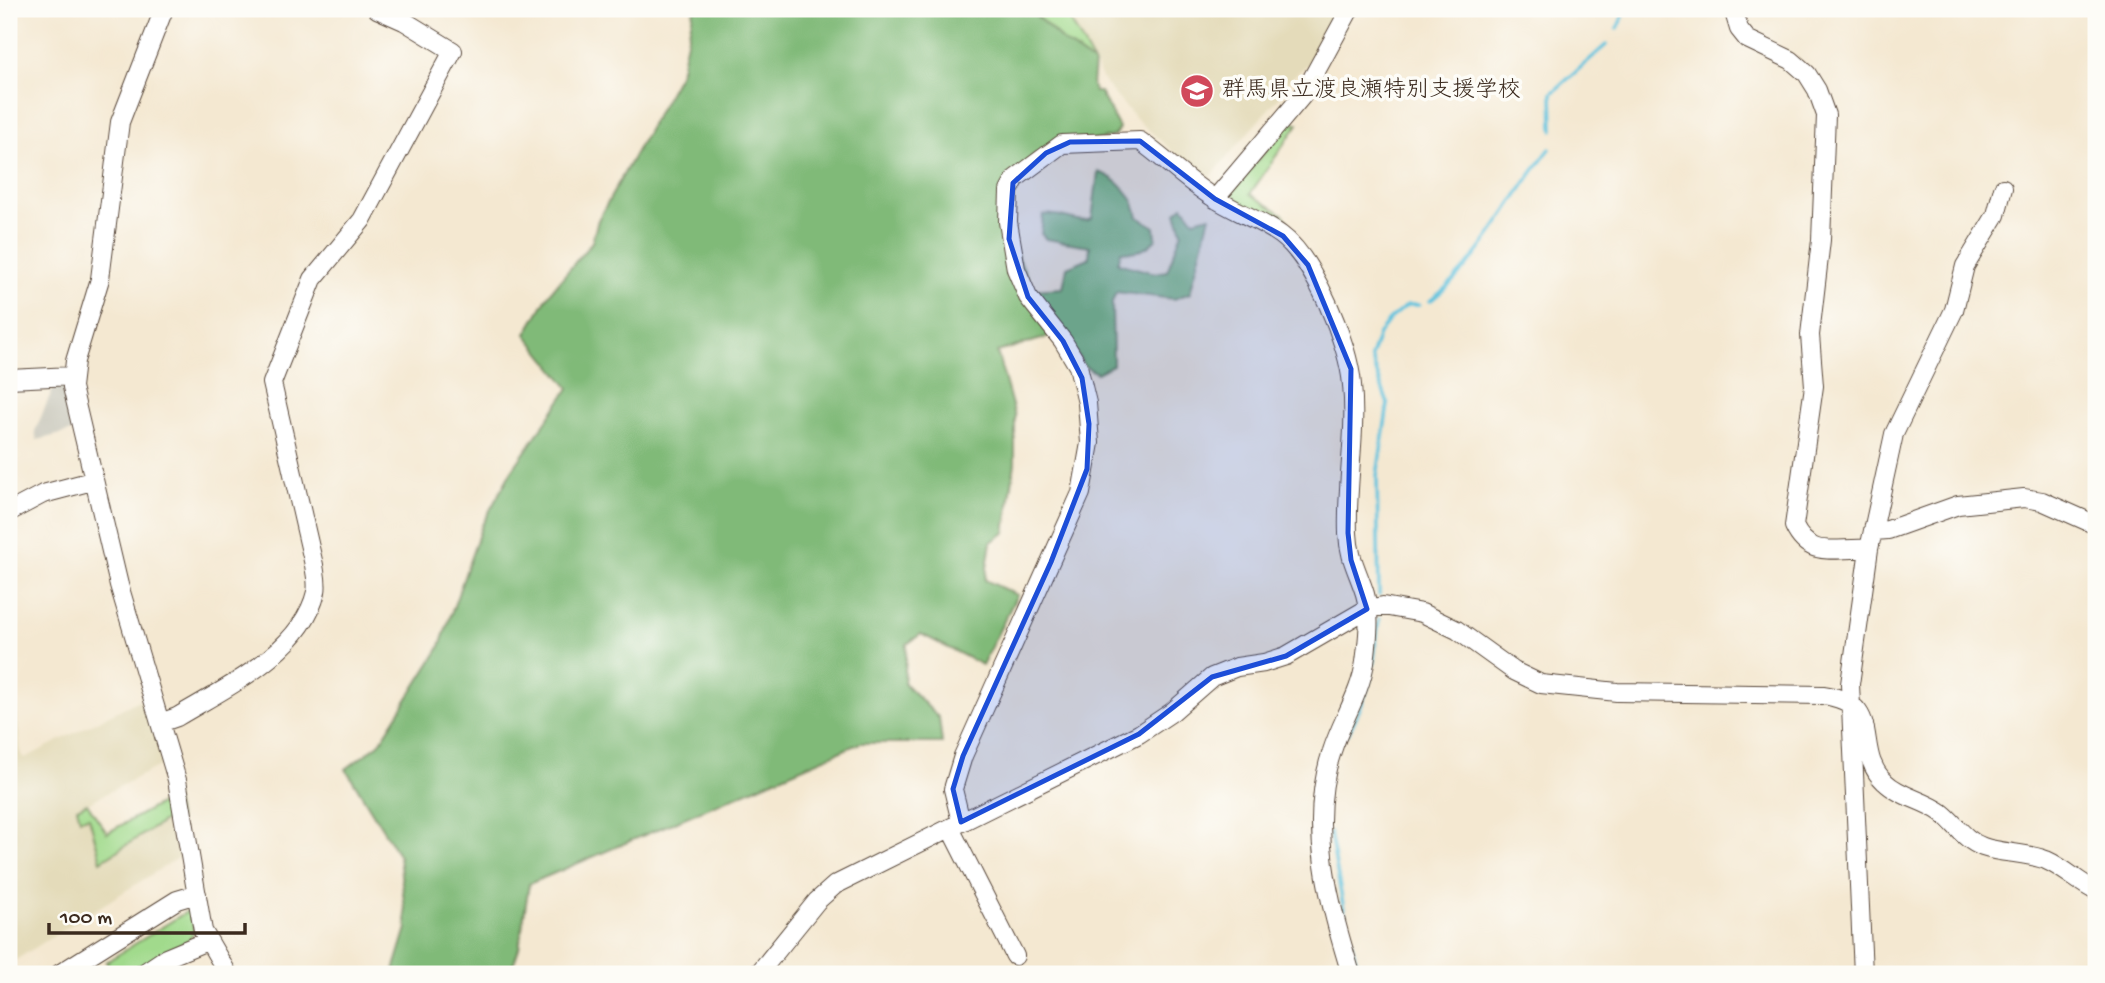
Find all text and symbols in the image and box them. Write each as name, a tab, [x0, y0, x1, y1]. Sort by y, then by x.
school or university icon: 群馬県立渡良瀬特別支援学校	[1178, 72, 1216, 110]
place label: 群馬県立渡良瀬特別支援学校	[1222, 77, 1521, 105]
scale bar	[49, 892, 245, 936]
text: 100 m	[59, 907, 112, 932]

